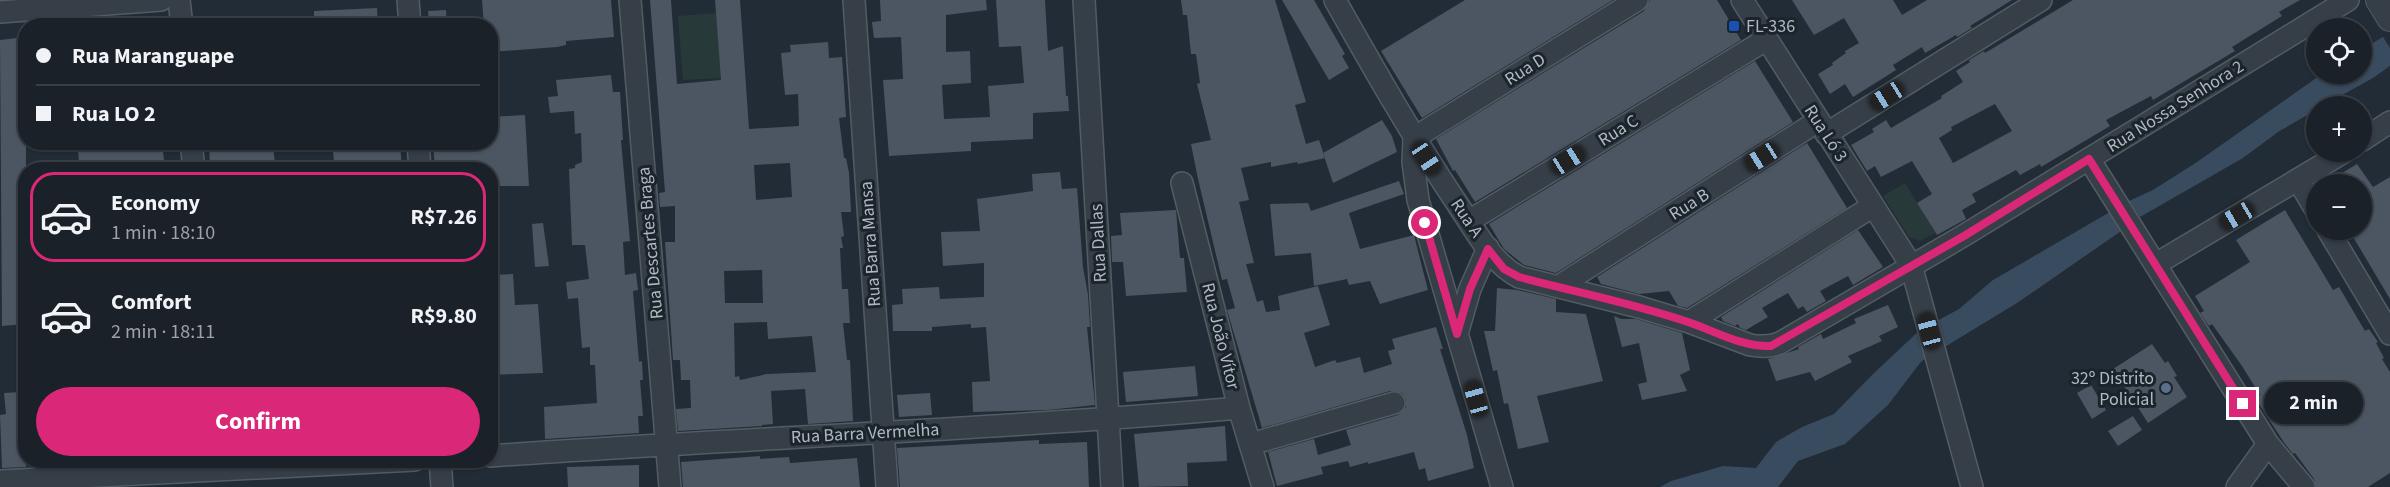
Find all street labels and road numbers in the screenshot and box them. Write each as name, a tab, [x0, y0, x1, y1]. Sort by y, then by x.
street label: Rua D	[1500, 47, 1550, 92]
street label: Rua Nossa Senhora 2	[2102, 54, 2249, 159]
street label: Rua Ló 3	[1798, 100, 1853, 167]
street label: Rua C	[1593, 108, 1643, 152]
street label: Rua Descartes Braga	[631, 166, 670, 320]
street label: Rua Barra Mansa	[854, 180, 887, 308]
street label: Rua B	[1664, 182, 1714, 226]
street label: Rua A	[1444, 194, 1489, 243]
street label: Rua Dallas	[1084, 203, 1113, 283]
street label: Rua João Vítor	[1195, 280, 1246, 393]
street label: Rua Barra Vermelha	[790, 417, 940, 450]

